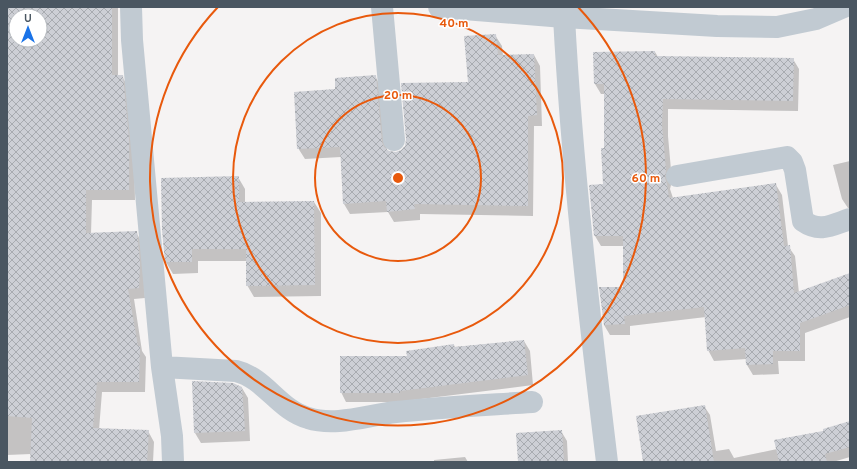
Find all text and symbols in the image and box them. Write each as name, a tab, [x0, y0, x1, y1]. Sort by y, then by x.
north arrow	[8, 8, 48, 48]
text: U	[24, 12, 32, 26]
text: 40 m	[439, 16, 469, 32]
text: 20 m	[384, 88, 412, 104]
centre of rings	[391, 171, 405, 185]
text: 60 m	[632, 171, 660, 187]

